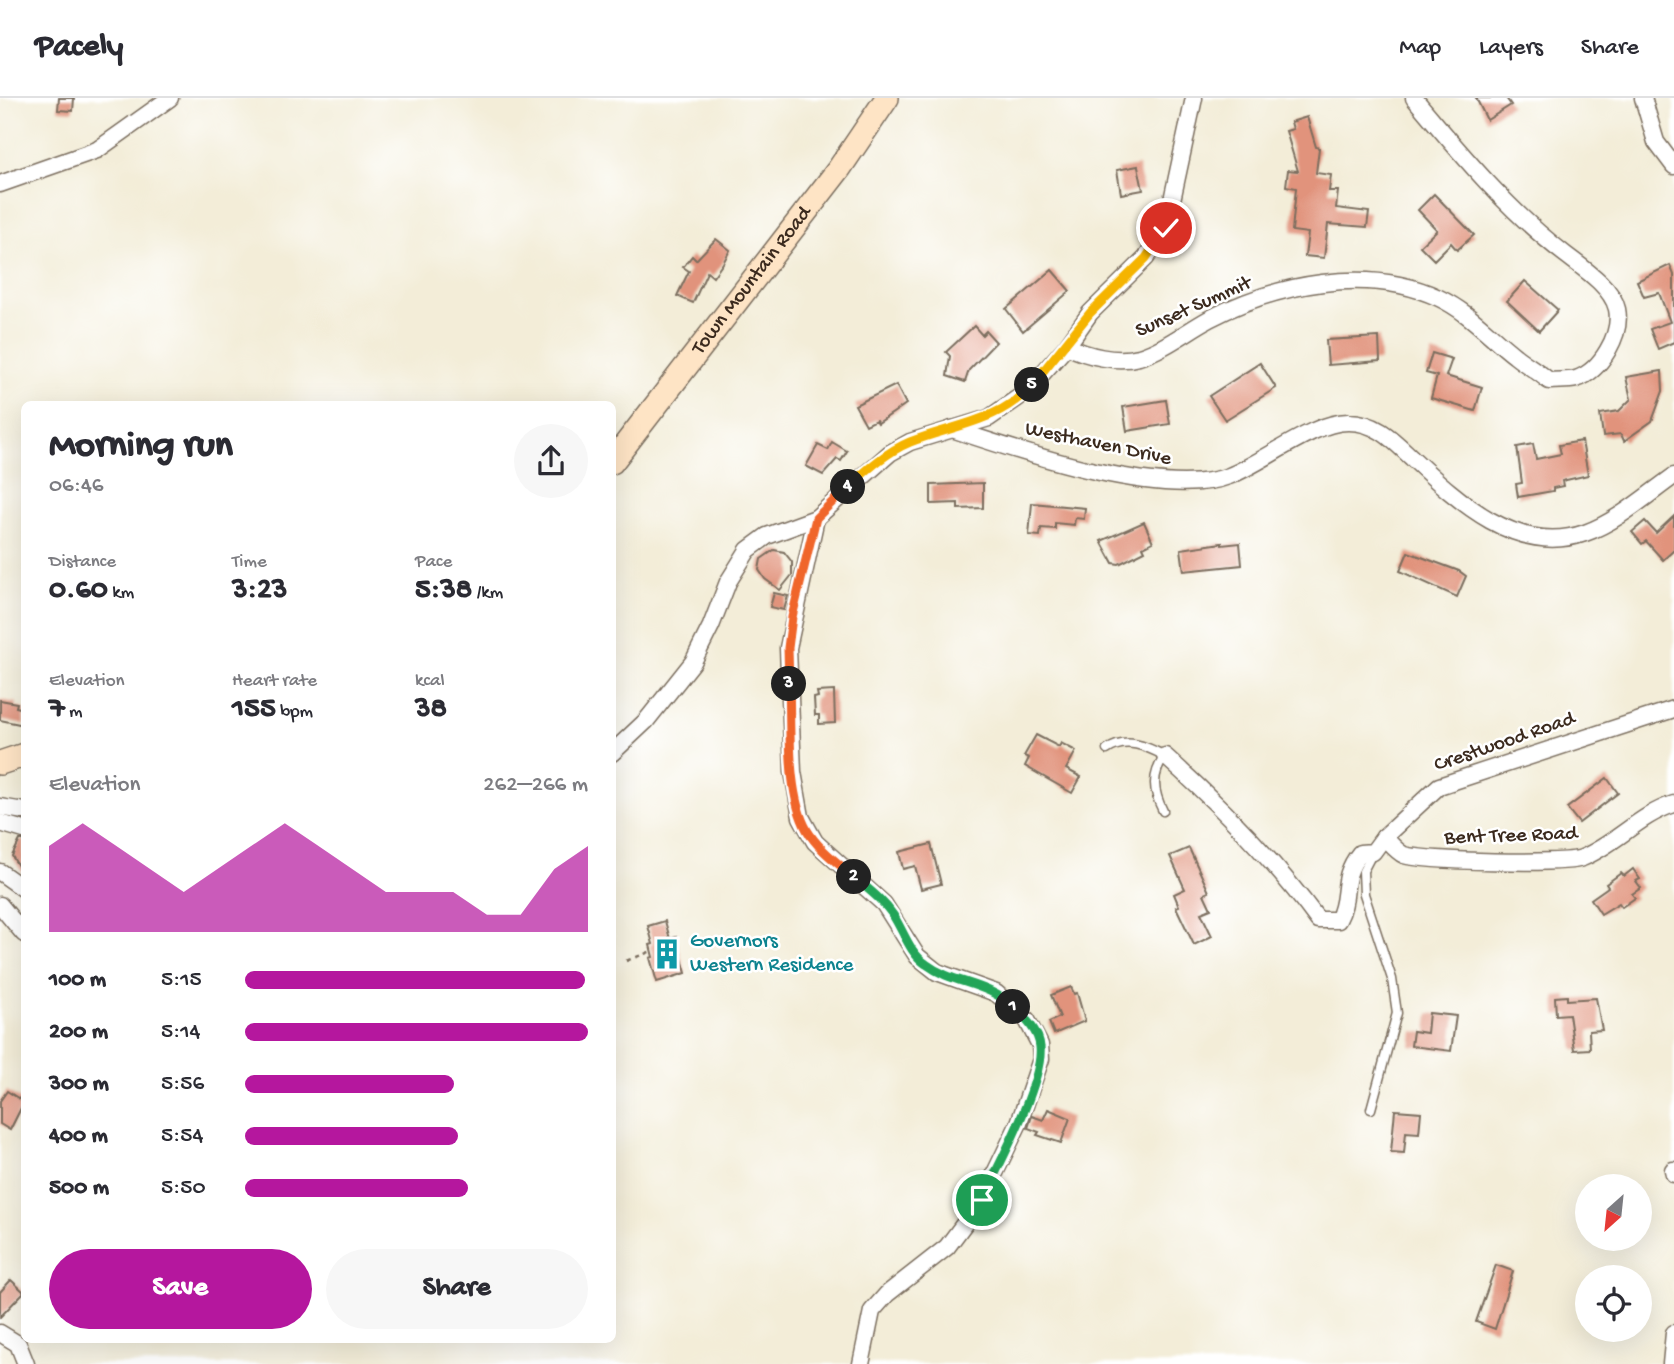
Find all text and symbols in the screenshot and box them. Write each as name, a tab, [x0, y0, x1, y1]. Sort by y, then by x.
text: Pacely	[35, 29, 123, 67]
text: Map	[1399, 34, 1441, 63]
text: Layers	[1479, 34, 1543, 63]
text: Share	[1581, 34, 1639, 63]
pin	[1136, 198, 1196, 258]
street label: Town Mountain Road	[686, 200, 819, 361]
icon: check	[1147, 209, 1185, 247]
street label: Sunset Summit	[1132, 270, 1258, 345]
pin: 5	[1014, 368, 1050, 402]
text: 5	[1027, 373, 1037, 396]
street label: Westhaven Drive	[1023, 417, 1174, 473]
button: share	[514, 424, 588, 498]
text: Morning run	[49, 425, 233, 469]
pin: 4	[830, 470, 866, 504]
text: 06:46	[49, 473, 103, 500]
text: 4	[843, 475, 852, 498]
text: Distance	[49, 551, 116, 574]
text: Time	[232, 551, 267, 574]
text: Pace	[415, 551, 452, 574]
text: 0.60	[49, 574, 108, 609]
text: 3:23	[232, 574, 287, 609]
text: 5:38	[415, 574, 472, 609]
text: km	[108, 582, 134, 605]
text: /km	[472, 582, 503, 605]
pin: 3	[772, 666, 806, 702]
text: Elevation	[49, 670, 125, 693]
text: Heart rate	[232, 670, 317, 693]
text: kcal	[415, 670, 445, 693]
text: 3	[784, 672, 793, 695]
text: 7	[49, 693, 65, 728]
text: 155	[232, 693, 276, 728]
text: 38	[415, 693, 447, 728]
text: m	[65, 701, 83, 724]
text: bpm	[276, 701, 313, 724]
street label: Crestwood Road	[1431, 707, 1580, 779]
text: Elevation	[49, 772, 140, 799]
text: 262–266 m	[483, 772, 588, 799]
street label: Bent Tree Road	[1443, 822, 1580, 852]
pin: 2	[836, 860, 872, 894]
text: 2	[849, 865, 858, 888]
place label: Governors Western Residence	[690, 930, 855, 979]
building icon: Governors Western Residence	[650, 937, 684, 971]
text: 100 m	[49, 967, 106, 994]
text: 5:15	[161, 967, 202, 994]
pin: 1	[996, 990, 1030, 1024]
text: 1	[1009, 995, 1016, 1018]
text: 200 m	[49, 1019, 108, 1046]
text: 5:14	[161, 1019, 201, 1046]
text: 300 m	[49, 1071, 109, 1098]
text: 5:56	[161, 1071, 204, 1098]
text: 400 m	[49, 1123, 108, 1150]
text: 5:54	[161, 1123, 203, 1150]
pin	[952, 1170, 1012, 1230]
north arrow	[1575, 1174, 1652, 1251]
map controls	[1575, 1174, 1652, 1342]
text: 500 m	[49, 1175, 109, 1202]
text: 5:50	[161, 1175, 205, 1202]
icon: arrive	[963, 1181, 1001, 1219]
button: Save	[49, 1249, 312, 1329]
button: Share	[326, 1249, 588, 1329]
button: locate	[1575, 1265, 1652, 1342]

